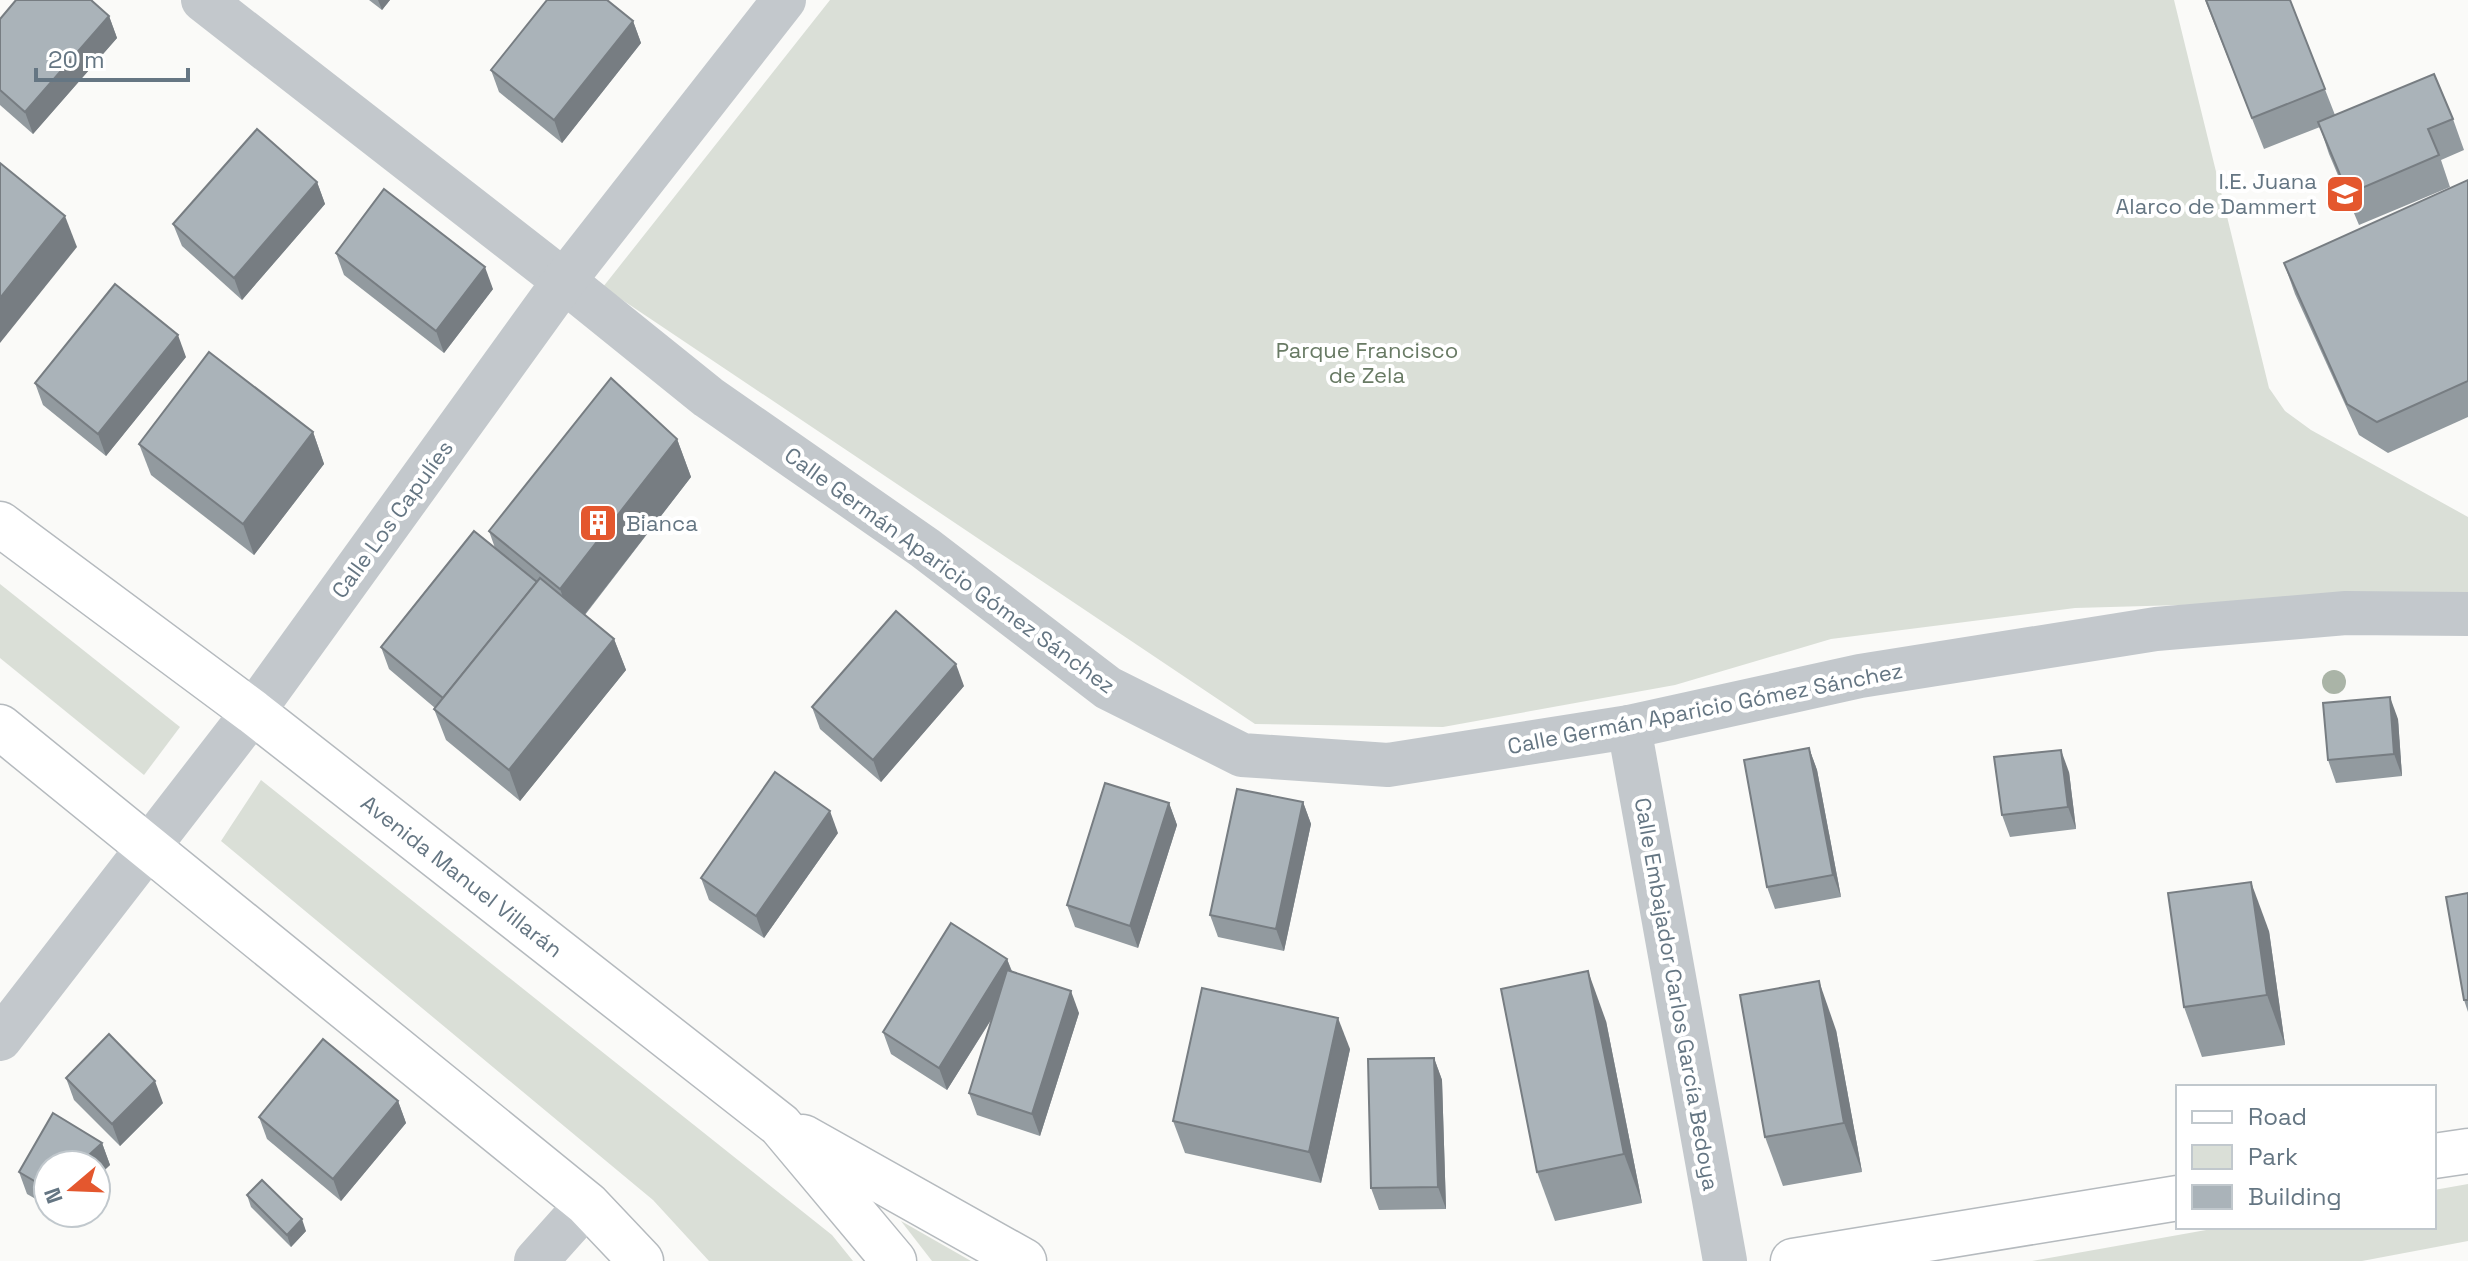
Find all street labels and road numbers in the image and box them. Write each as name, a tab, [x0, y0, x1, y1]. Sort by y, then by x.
street label: Calle Los Capulíes	[325, 434, 459, 604]
street label: Calle Germán Aparicio Gómez Sánchez	[779, 441, 1121, 699]
street label: Calle Germán Aparicio Gómez Sánchez	[1505, 656, 1905, 760]
street label: Avenida Manuel Villarán	[356, 789, 568, 963]
street label: Calle Embajador Carlos García Bedoya	[1629, 795, 1725, 1193]

